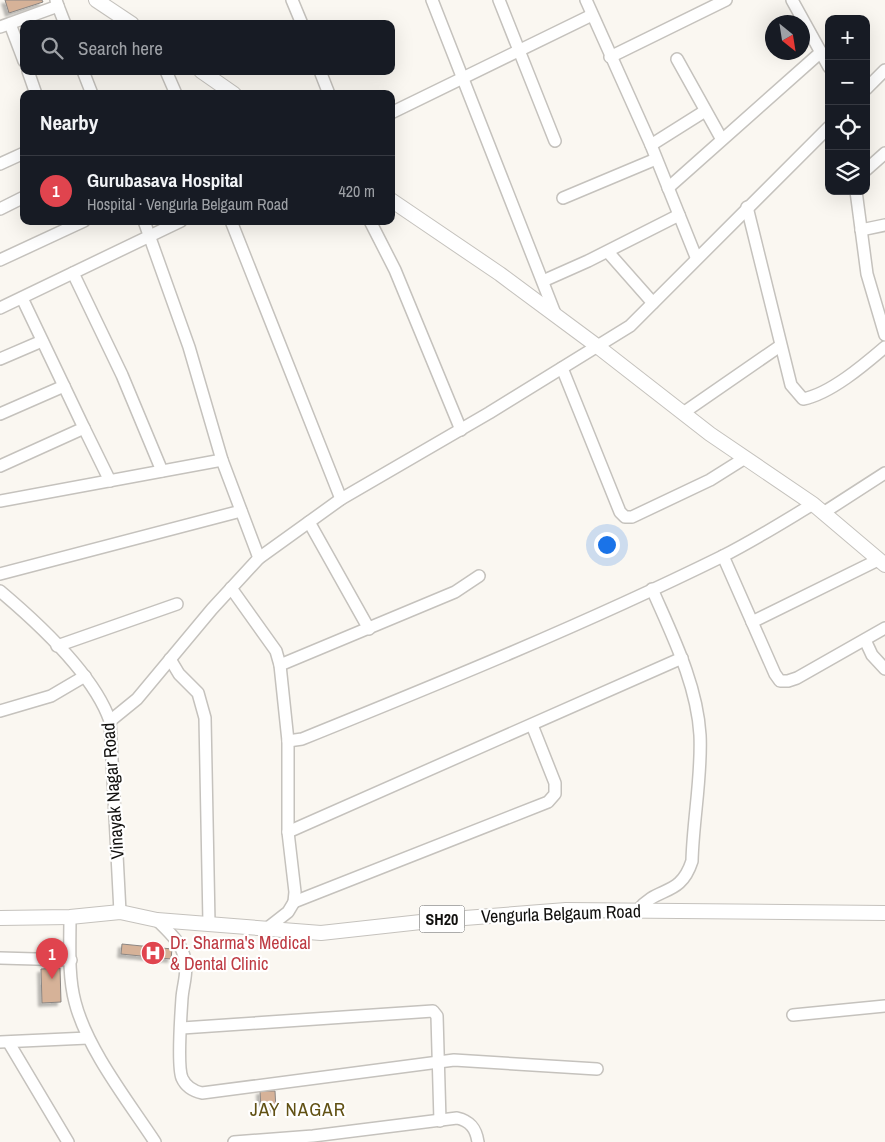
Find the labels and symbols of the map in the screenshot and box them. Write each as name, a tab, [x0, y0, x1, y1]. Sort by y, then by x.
north arrow	[765, 15, 810, 60]
your location	[594, 532, 620, 558]
street label: Vinayak Nagar Road	[95, 722, 130, 860]
street label: Vengurla Belgaum Road	[481, 898, 641, 929]
road number: SH20	[420, 906, 464, 932]
place label: Dr. Sharma's Medical & Dental Clinic	[170, 930, 311, 976]
pin: 1	[36, 938, 68, 979]
hospital icon: Dr. Sharma's Medical & Dental Clinic	[140, 940, 166, 966]
district label: JAY NAGAR	[250, 1096, 346, 1122]

